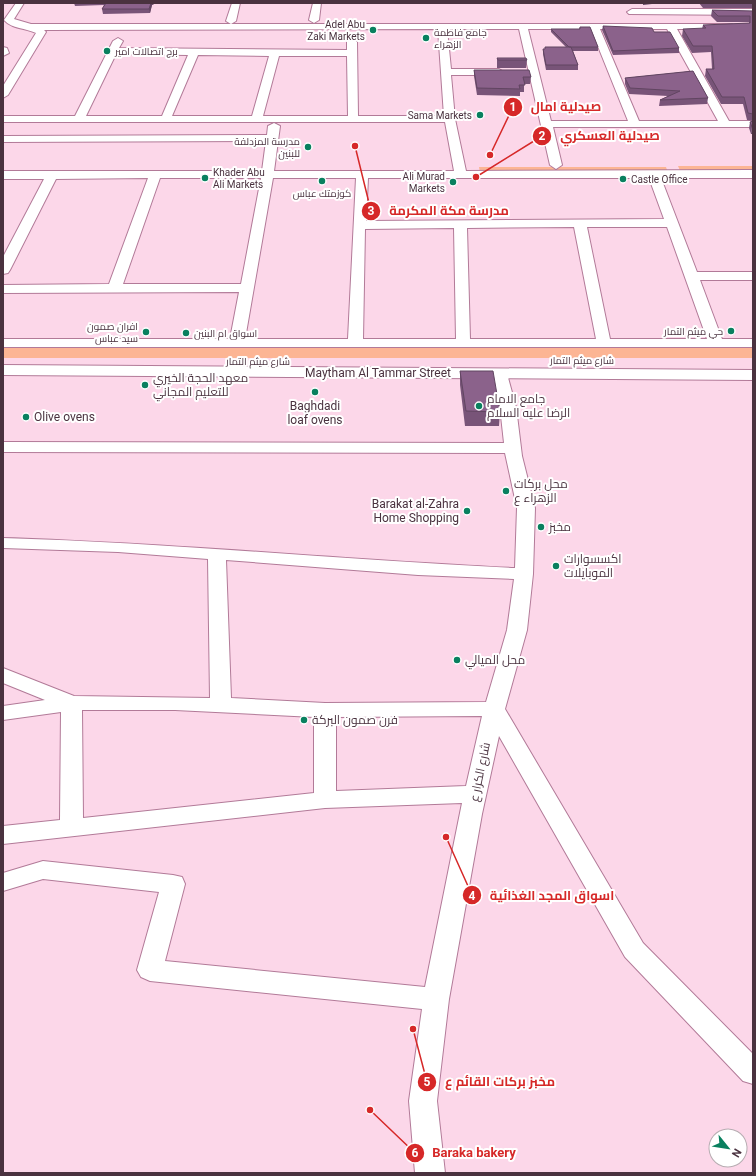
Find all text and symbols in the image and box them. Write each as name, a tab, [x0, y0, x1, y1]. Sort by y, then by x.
place label: Adel Abu Zaki Markets	[307, 19, 365, 42]
marker: Adel Abu Zaki Markets	[368, 25, 378, 35]
place label: جامع فاطمة الزهراء	[434, 27, 487, 50]
marker: جامع فاطمة الزهراء	[421, 33, 431, 43]
marker: برج اتصالات امير	[102, 46, 112, 56]
place label: برج اتصالات امير	[114, 46, 178, 58]
callout: صيدلية امال	[503, 94, 609, 119]
text: صيدلية امال	[531, 99, 601, 115]
text: 1	[510, 100, 516, 114]
place label: Sama Markets	[408, 110, 472, 121]
marker: Sama Markets	[475, 110, 485, 120]
callout: صيدلية العسكري	[532, 123, 667, 148]
text: صيدلية العسكري	[560, 128, 660, 147]
text: 2	[539, 129, 546, 143]
place label: مدرسة المزدلفة للبنين	[234, 136, 300, 160]
marker: مدرسة المزدلفة للبنين	[303, 142, 313, 152]
place label: Khader Abu Ali Markets	[213, 167, 265, 190]
place label: Ali Murad Markets	[403, 171, 445, 194]
marker: Khader Abu Ali Markets	[200, 173, 210, 183]
marker: Castle Office	[618, 174, 628, 184]
place label: Castle Office	[631, 174, 688, 185]
marker: كوزمتك عباس	[317, 176, 327, 186]
marker: Ali Murad Markets	[448, 177, 458, 187]
place label: كوزمتك عباس	[293, 188, 351, 200]
callout: مدرسة مكة المكرمة	[361, 198, 517, 223]
text: مدرسة مكة المكرمة	[389, 203, 509, 218]
text: 3	[368, 204, 375, 218]
place label: افران صمون سيد عباس	[87, 321, 138, 345]
place label: حي ميثم التمار	[663, 326, 723, 339]
marker: حي ميثم التمار	[726, 326, 736, 336]
marker: افران صمون سيد عباس	[141, 327, 151, 337]
marker: اسواق ام البنين	[181, 328, 191, 338]
place label: اسواق ام البنين	[194, 328, 257, 341]
street label: شارع ميثم التمار	[549, 355, 614, 368]
street label: شارع ميثم التمار	[225, 356, 290, 369]
street label: Maytham Al Tammar Street	[305, 366, 451, 380]
place label: معهد الحجة الخيري للتعليم المجاني	[153, 371, 248, 402]
marker: معهد الحجة الخيري للتعليم المجاني	[140, 380, 150, 390]
marker: Baghdadi loaf ovens	[310, 387, 320, 397]
place label: جامع الامام الرضا عليه السلام	[487, 392, 570, 421]
place label: Baghdadi loaf ovens	[287, 399, 343, 427]
marker: جامع الامام الرضا عليه السلام	[474, 401, 484, 411]
place label: Olive ovens	[34, 410, 95, 424]
marker: Olive ovens	[21, 412, 31, 422]
place label: محل بركات الزهراء ع	[514, 477, 568, 506]
marker: محل بركات الزهراء ع	[501, 486, 511, 496]
place label: Barakat al-Zahra Home Shopping	[372, 497, 459, 525]
marker: Barakat al-Zahra Home Shopping	[462, 506, 472, 516]
place label: مخبز	[548, 520, 571, 534]
marker: مخبز	[536, 522, 546, 532]
place label: اكسسوارات الموبايلات	[564, 552, 621, 580]
marker: اكسسوارات الموبايلات	[551, 561, 561, 571]
place label: محل الميالي	[465, 653, 525, 670]
marker: محل الميالي	[452, 655, 462, 665]
place label: فرن صمون البركة	[312, 713, 398, 727]
marker: فرن صمون البركة	[299, 715, 309, 725]
street label: شارع الكرار ع	[467, 741, 494, 803]
callout: اسواق المجد الغذائية	[462, 883, 622, 908]
text: اسواق المجد الغذائية	[490, 888, 614, 904]
text: 4	[469, 889, 476, 903]
callout: مخبز بركات القائم ع	[417, 1069, 563, 1094]
text: مخبز بركات القائم ع	[445, 1074, 555, 1091]
text: 5	[424, 1075, 431, 1089]
north arrow	[708, 1128, 748, 1168]
callout: Baraka bakery	[405, 1140, 524, 1165]
text: Baraka bakery	[432, 1145, 516, 1160]
text: 6	[412, 1146, 419, 1160]
text: N	[729, 1146, 744, 1160]

